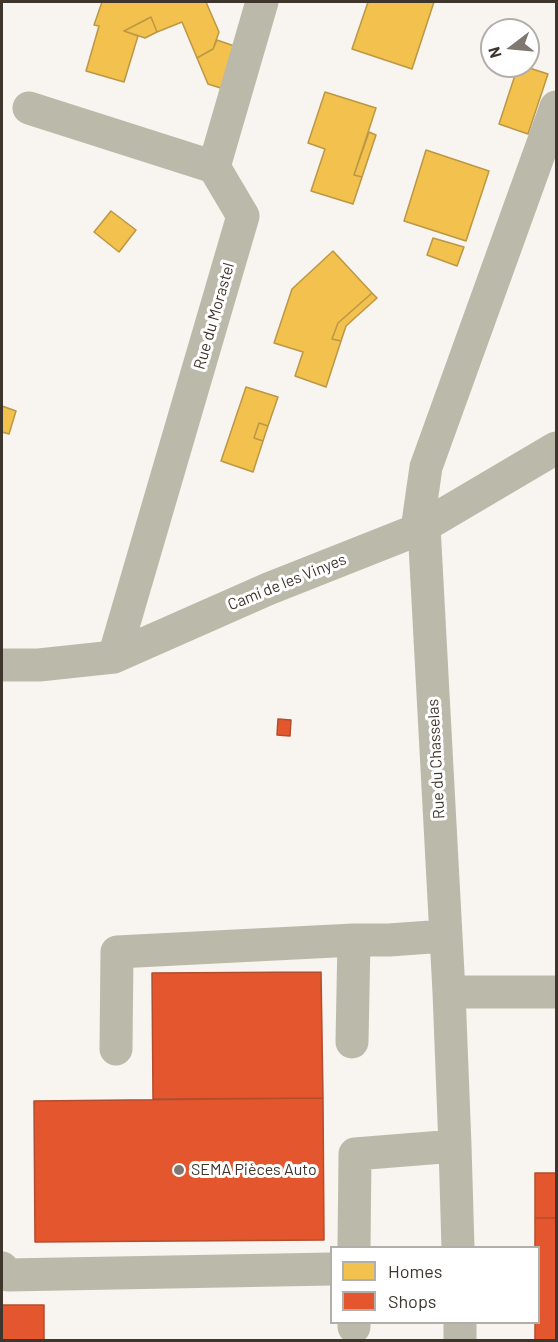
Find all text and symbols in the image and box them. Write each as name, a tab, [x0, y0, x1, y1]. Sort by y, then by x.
north arrow	[480, 18, 540, 78]
text: N	[484, 45, 505, 60]
street label: Rue du Morastel	[190, 260, 238, 372]
street label: Camí de les Vinyes	[225, 549, 349, 615]
street label: Rue du Chasselas	[423, 698, 449, 820]
place label: SEMA Pièces Auto	[191, 1160, 317, 1180]
marker: SEMA Pièces Auto	[172, 1163, 186, 1177]
legend	[330, 1246, 540, 1324]
text: Homes	[388, 1260, 442, 1282]
text: Shops	[388, 1290, 437, 1312]

